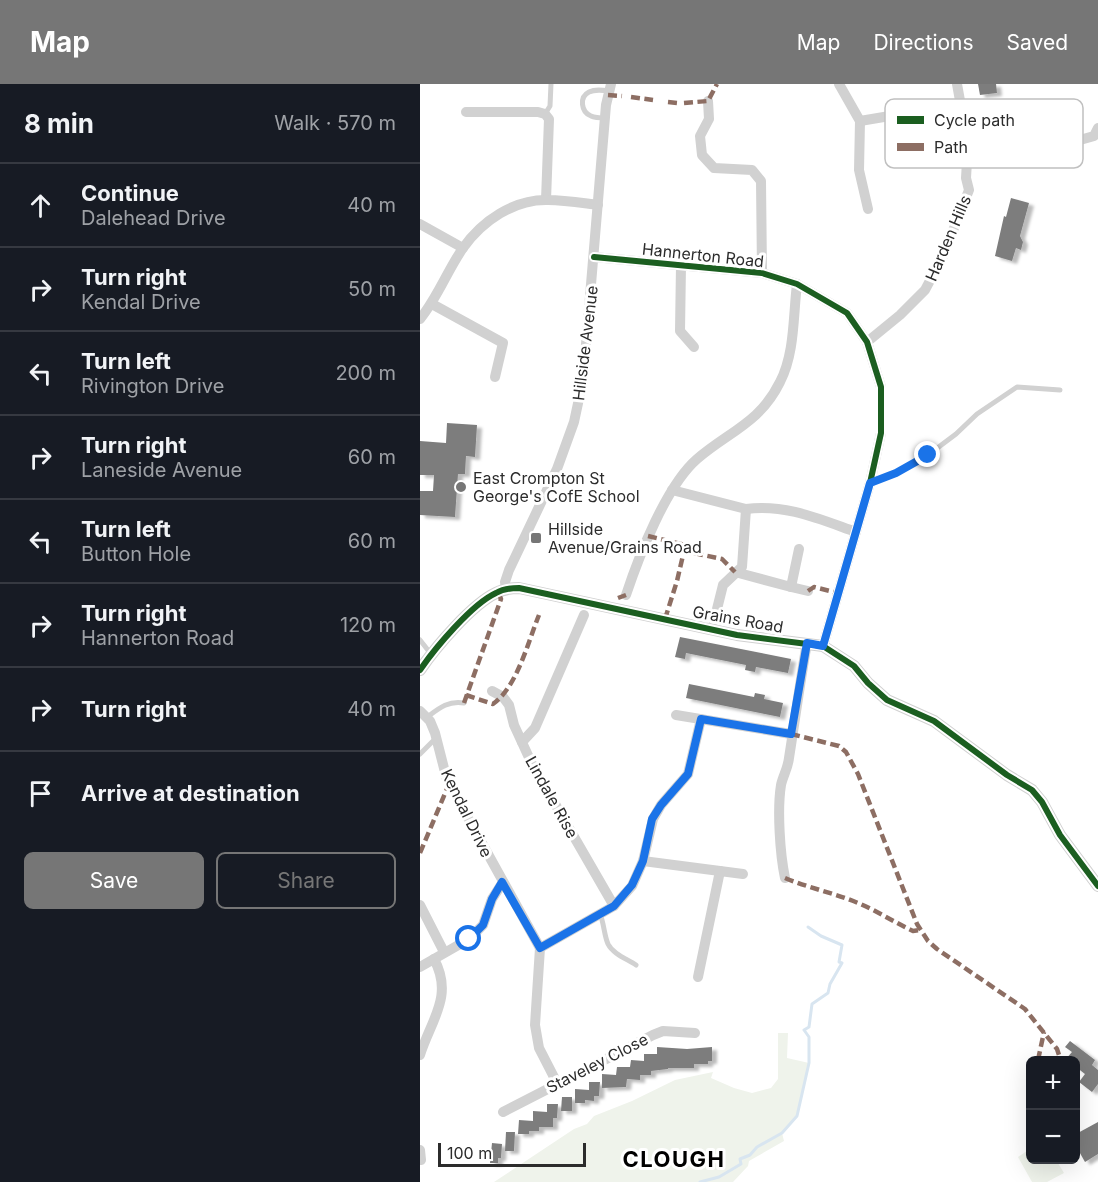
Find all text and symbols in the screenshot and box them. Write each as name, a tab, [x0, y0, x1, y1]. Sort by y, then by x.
text: Map	[30, 25, 90, 59]
text: Map	[797, 30, 840, 55]
text: Directions	[873, 30, 974, 55]
text: Saved	[1007, 30, 1068, 55]
legend	[885, 99, 1083, 168]
text: 8 min	[24, 108, 94, 139]
text: Cycle path	[934, 110, 1015, 130]
text: Walk · 570 m	[274, 111, 396, 135]
text: Path	[934, 137, 968, 157]
text: Continue	[81, 180, 179, 206]
icon: ahead	[24, 189, 57, 222]
street label: Harden Hills	[921, 192, 975, 284]
text: 40 m	[347, 193, 396, 217]
text: Dalehead Drive	[81, 206, 226, 230]
street label: Hannerton Road	[641, 239, 765, 271]
text: Turn right	[81, 264, 187, 290]
icon: right	[24, 273, 57, 306]
text: 50 m	[348, 277, 396, 301]
street label: Hillside Avenue	[568, 284, 602, 402]
text: Kendal Drive	[81, 290, 201, 314]
text: Turn left	[81, 348, 171, 374]
icon: left	[24, 357, 57, 390]
text: 200 m	[335, 361, 396, 385]
text: Rivington Drive	[81, 374, 224, 398]
text: Turn right	[81, 432, 187, 458]
icon: right	[24, 441, 57, 474]
route end	[914, 441, 940, 467]
text: 60 m	[348, 445, 396, 469]
text: Laneside Avenue	[81, 458, 242, 482]
place label: East Crompton St George's CofE School	[473, 468, 640, 506]
marker: East Crompton St George's CofE School	[454, 480, 468, 494]
text: Turn left	[81, 516, 171, 542]
place label: Hillside Avenue/Grains Road	[548, 519, 702, 557]
icon: left	[24, 525, 57, 558]
text: 60 m	[348, 529, 396, 553]
marker: Hillside Avenue/Grains Road	[529, 531, 543, 545]
text: Button Hole	[81, 542, 191, 566]
text: Turn right	[81, 600, 187, 626]
street label: Grains Road	[691, 601, 785, 637]
icon: right	[24, 609, 57, 642]
text: 120 m	[340, 613, 396, 637]
text: Hannerton Road	[81, 626, 234, 650]
icon: right	[24, 693, 57, 726]
text: Turn right	[81, 696, 187, 722]
text: 40 m	[347, 697, 396, 721]
street label: Lindale Rise	[521, 752, 583, 842]
street label: Kendal Drive	[437, 766, 497, 860]
icon: arrive	[24, 777, 57, 810]
text: Arrive at destination	[81, 780, 300, 806]
button: Save	[24, 852, 204, 909]
button: Share	[216, 852, 396, 909]
route start	[455, 925, 481, 951]
street label: Staveley Close	[543, 1029, 651, 1097]
map controls	[1026, 1056, 1080, 1164]
button: +	[1026, 1056, 1080, 1110]
button: −	[1026, 1110, 1080, 1164]
scale bar	[438, 1140, 586, 1168]
text: 100 m	[447, 1143, 492, 1163]
district label: CLOUGH	[622, 1146, 726, 1172]

